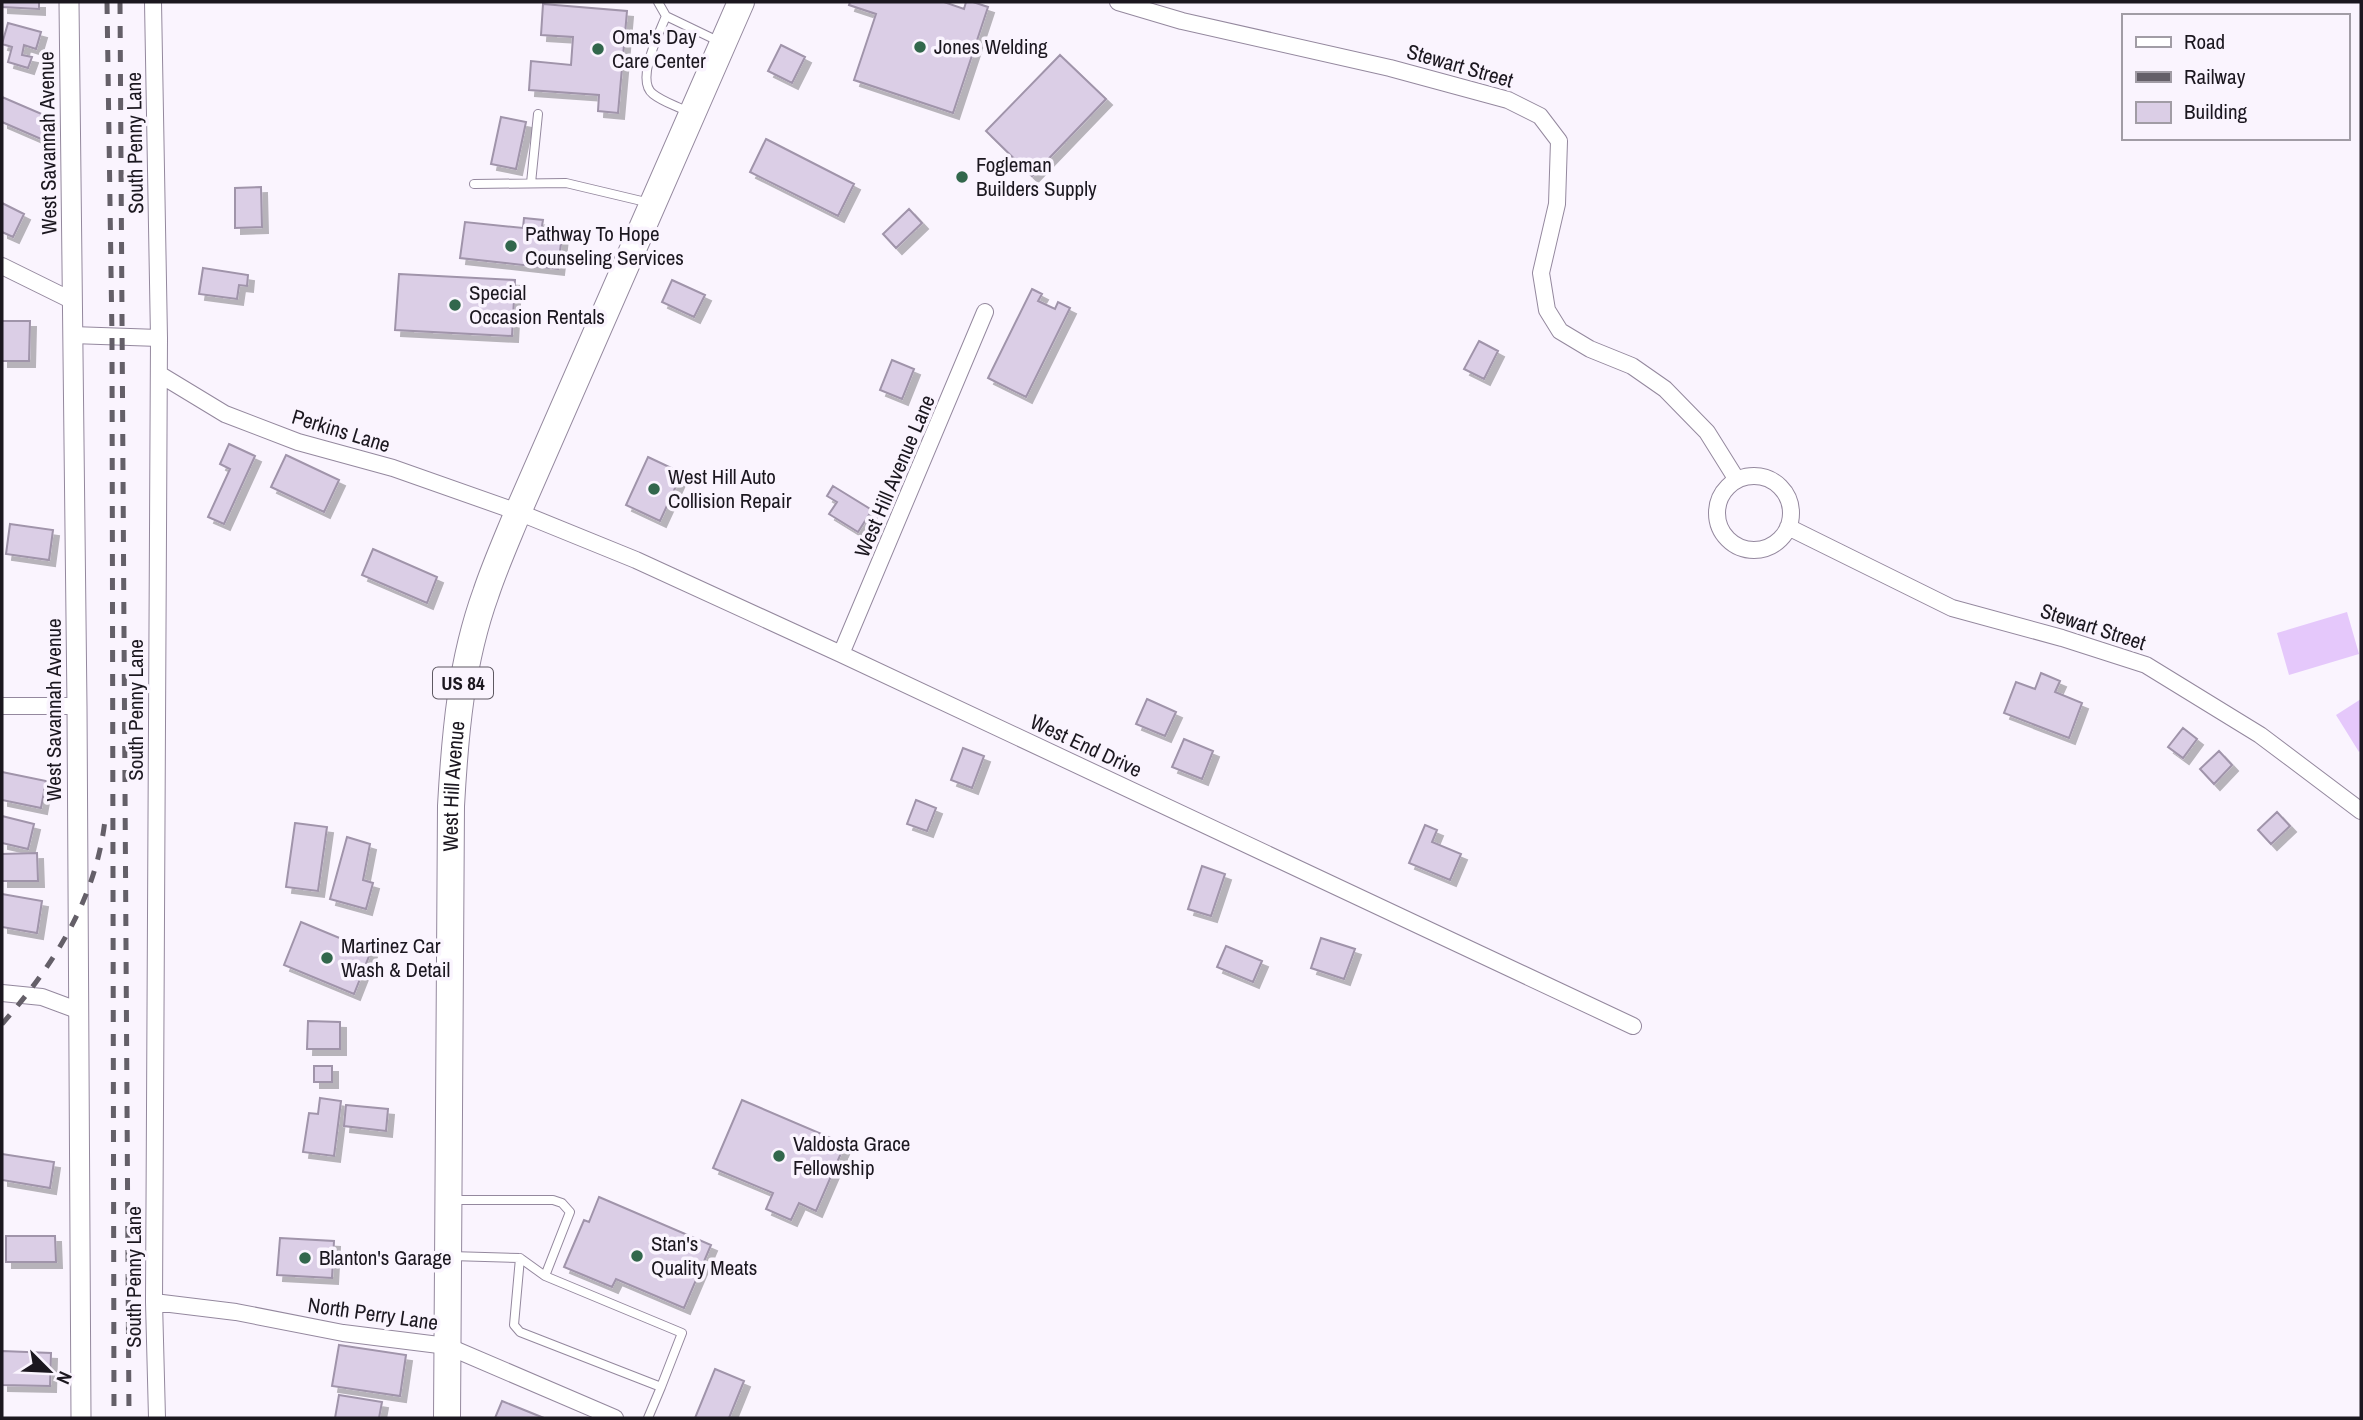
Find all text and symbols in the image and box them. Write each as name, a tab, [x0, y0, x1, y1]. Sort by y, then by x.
legend	[2122, 14, 2349, 140]
place label: Oma's Day Care Center	[612, 22, 706, 75]
text: Road	[2184, 27, 2225, 56]
place label: Jones Welding	[934, 32, 1048, 61]
street label: Stewart Street	[1404, 37, 1517, 95]
marker: Jones Welding	[912, 39, 928, 55]
marker: Oma's Day Care Center	[590, 41, 606, 57]
street label: West Savannah Avenue	[31, 51, 64, 235]
text: Railway	[2184, 62, 2246, 91]
street label: South Penny Lane	[119, 72, 150, 214]
text: Building	[2184, 97, 2248, 126]
place label: Fogleman Builders Supply	[976, 150, 1097, 203]
marker: Fogleman Builders Supply	[954, 169, 970, 185]
place label: Pathway To Hope Counseling Services	[525, 219, 684, 272]
marker: Pathway To Hope Counseling Services	[503, 238, 519, 254]
place label: Special Occasion Rentals	[469, 278, 605, 331]
marker: Special Occasion Rentals	[447, 297, 463, 313]
street label: West Hill Avenue Lane	[847, 390, 942, 561]
street label: Perkins Lane	[288, 402, 394, 459]
place label: West Hill Auto Collision Repair	[668, 462, 792, 515]
marker: West Hill Auto Collision Repair	[646, 481, 662, 497]
street label: Stewart Street	[2037, 596, 2150, 657]
street label: West Savannah Avenue	[39, 618, 68, 802]
street label: South Penny Lane	[121, 639, 150, 781]
road number: US 84	[433, 668, 493, 698]
street label: West End Drive	[1026, 707, 1147, 784]
street label: West Hill Avenue	[436, 719, 472, 851]
place label: Martinez Car Wash & Detail	[341, 931, 450, 984]
marker: Martinez Car Wash & Detail	[319, 950, 335, 966]
place label: Valdosta Grace Fellowship	[793, 1129, 910, 1182]
marker: Valdosta Grace Fellowship	[771, 1148, 787, 1164]
street label: South Penny Lane	[119, 1206, 148, 1348]
place label: Stan's Quality Meats	[651, 1229, 757, 1282]
place label: Blanton's Garage	[319, 1243, 452, 1272]
marker: Stan's Quality Meats	[629, 1248, 645, 1264]
marker: Blanton's Garage	[297, 1250, 313, 1266]
street label: North Perry Lane	[306, 1290, 440, 1337]
north arrow	[14, 1336, 84, 1406]
text: N	[50, 1367, 79, 1388]

